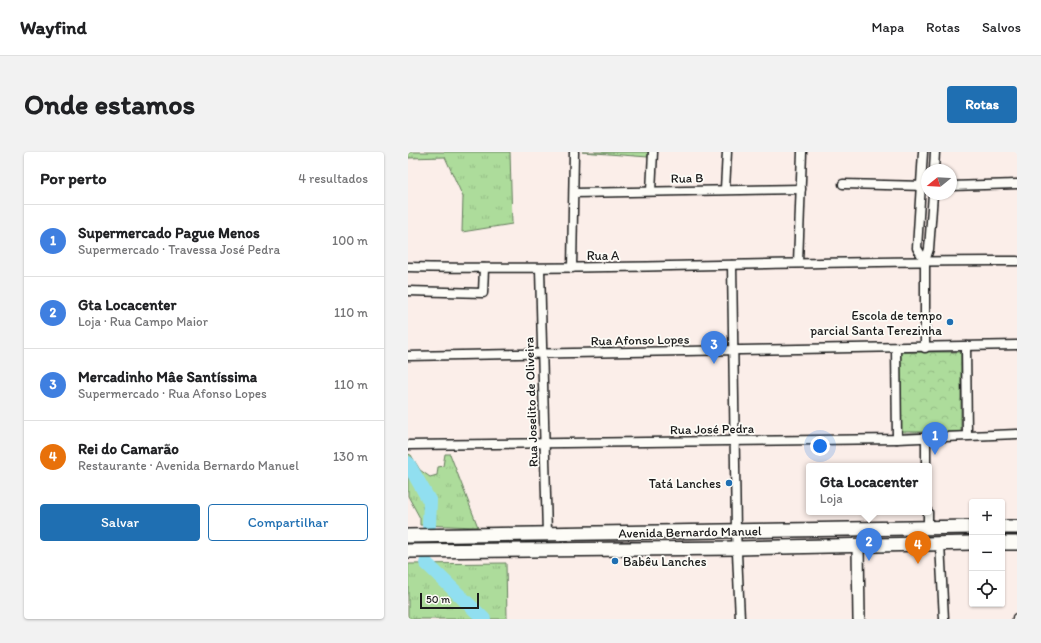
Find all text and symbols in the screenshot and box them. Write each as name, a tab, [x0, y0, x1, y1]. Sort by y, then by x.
text: Wayfind	[20, 16, 87, 39]
text: Mapa	[872, 19, 904, 36]
text: Rotas	[926, 19, 960, 36]
text: Salvos	[982, 19, 1021, 36]
button: Rotas	[947, 86, 1017, 123]
text: Onde estamos	[24, 87, 195, 121]
north arrow	[921, 164, 957, 200]
text: Por perto	[40, 168, 107, 188]
street label: Rua B	[671, 170, 703, 186]
text: 4 resultados	[298, 171, 368, 186]
text: Supermercado Pague Menos	[78, 224, 260, 242]
text: 1	[50, 233, 56, 248]
text: 100 m	[332, 233, 368, 248]
text: Supermercado · Travessa José Pedra	[78, 242, 280, 257]
street label: Rua A	[587, 248, 620, 263]
text: Gta Locacenter	[78, 296, 176, 314]
text: 2	[50, 305, 56, 320]
text: 110 m	[334, 305, 368, 320]
place label: Escola de tempo parcial Santa Terezinha	[810, 308, 942, 338]
text: Loja · Rua Campo Maior	[78, 314, 208, 329]
marker: Escola de tempo parcial Santa Terezinha	[945, 317, 955, 327]
pin: 3	[701, 331, 727, 364]
street label: Rua Afonso Lopes	[591, 332, 690, 348]
street label: Rua Joselito de Oliveira	[521, 336, 541, 467]
text: Mercadinho Mâe Santíssima	[78, 368, 257, 386]
text: 3	[49, 377, 57, 392]
text: 110 m	[334, 377, 368, 392]
text: Supermercado · Rua Afonso Lopes	[78, 386, 267, 401]
street label: Rua José Pedra	[670, 421, 755, 437]
pin: 1	[922, 422, 948, 455]
your location	[810, 436, 830, 456]
text: Rei do Camarão	[78, 440, 179, 458]
text: 4	[49, 449, 57, 464]
text: 130 m	[333, 449, 368, 464]
text: Restaurante · Avenida Bernardo Manuel	[78, 458, 299, 473]
popup	[806, 463, 932, 515]
text: Gta Locacenter	[820, 473, 918, 491]
place label: Tatá Lanches	[649, 476, 721, 491]
marker: Tatá Lanches	[724, 478, 734, 488]
text: Loja	[820, 491, 843, 506]
map controls	[969, 499, 1005, 607]
button: +	[969, 499, 1005, 535]
button: Salvar	[40, 504, 200, 541]
button: Compartilhar	[208, 504, 368, 541]
street label: Avenida Bernardo Manuel	[618, 523, 762, 541]
pin: 2	[856, 528, 882, 561]
pin: 4	[905, 531, 931, 564]
button: −	[969, 535, 1005, 571]
place label: Babêu Lanches	[623, 554, 707, 569]
marker: Babêu Lanches	[610, 556, 620, 566]
button: locate	[969, 571, 1005, 607]
scale bar	[420, 591, 479, 610]
text: 50 m	[426, 593, 450, 606]

